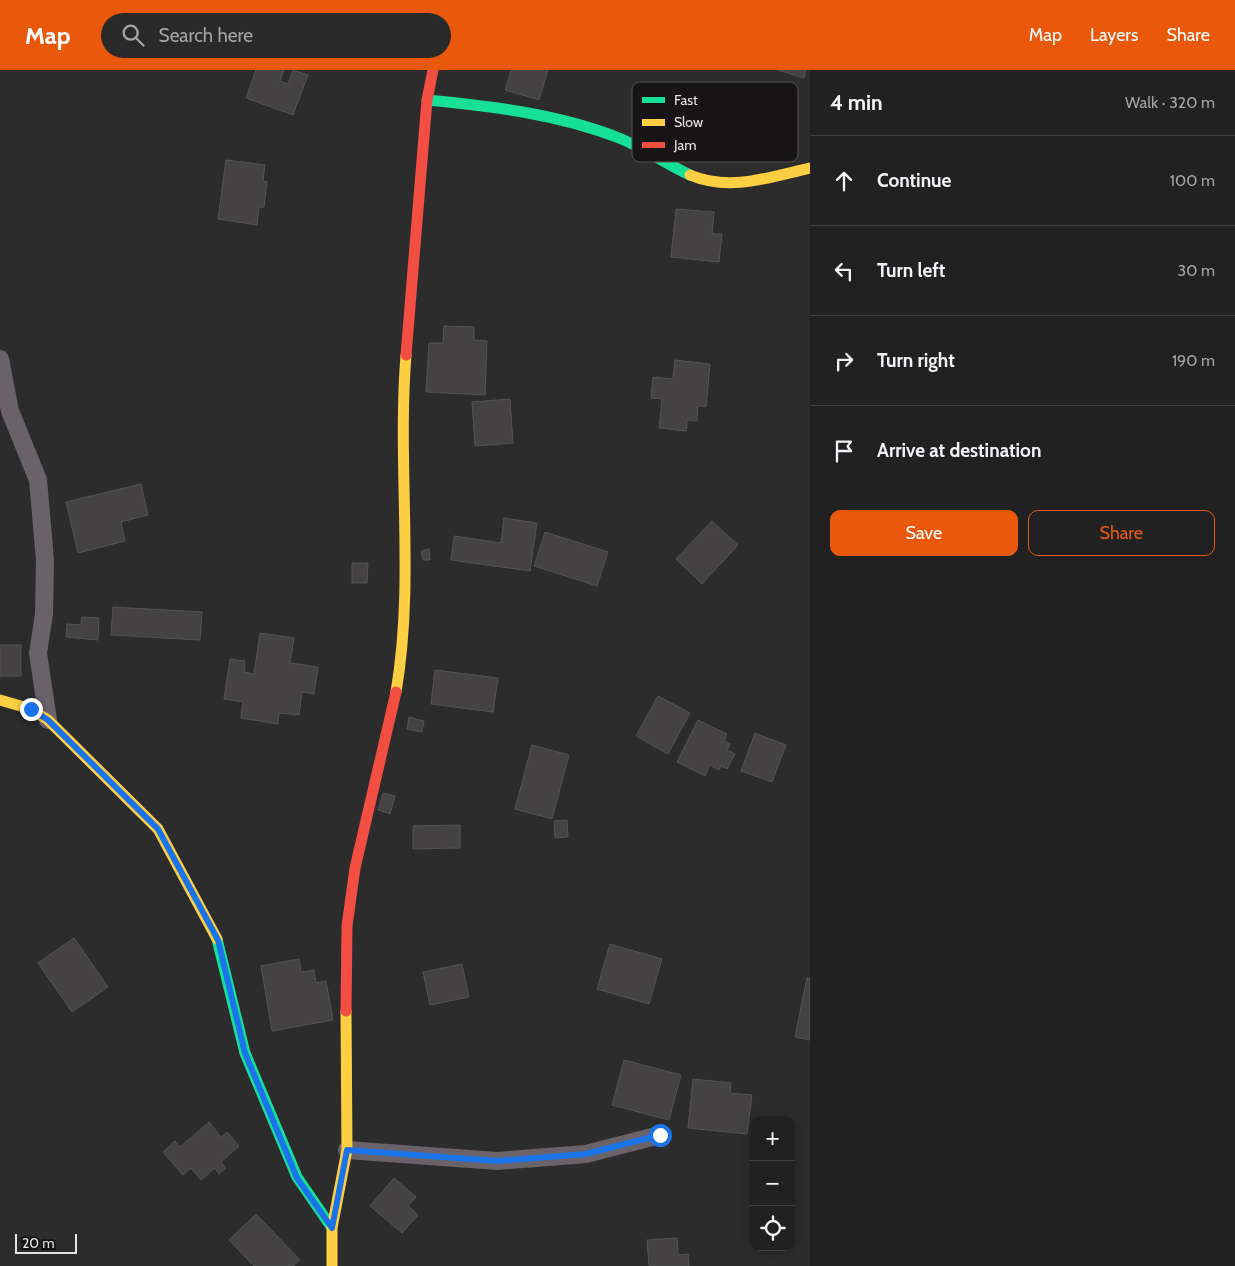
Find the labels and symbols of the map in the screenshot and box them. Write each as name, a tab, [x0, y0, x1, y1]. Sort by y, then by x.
legend	[632, 82, 798, 162]
text: Fast	[674, 91, 698, 109]
text: Slow	[674, 113, 703, 131]
text: Jam	[673, 136, 696, 154]
route end	[20, 698, 43, 721]
route start	[649, 1124, 672, 1147]
scale bar	[15, 1231, 78, 1254]

